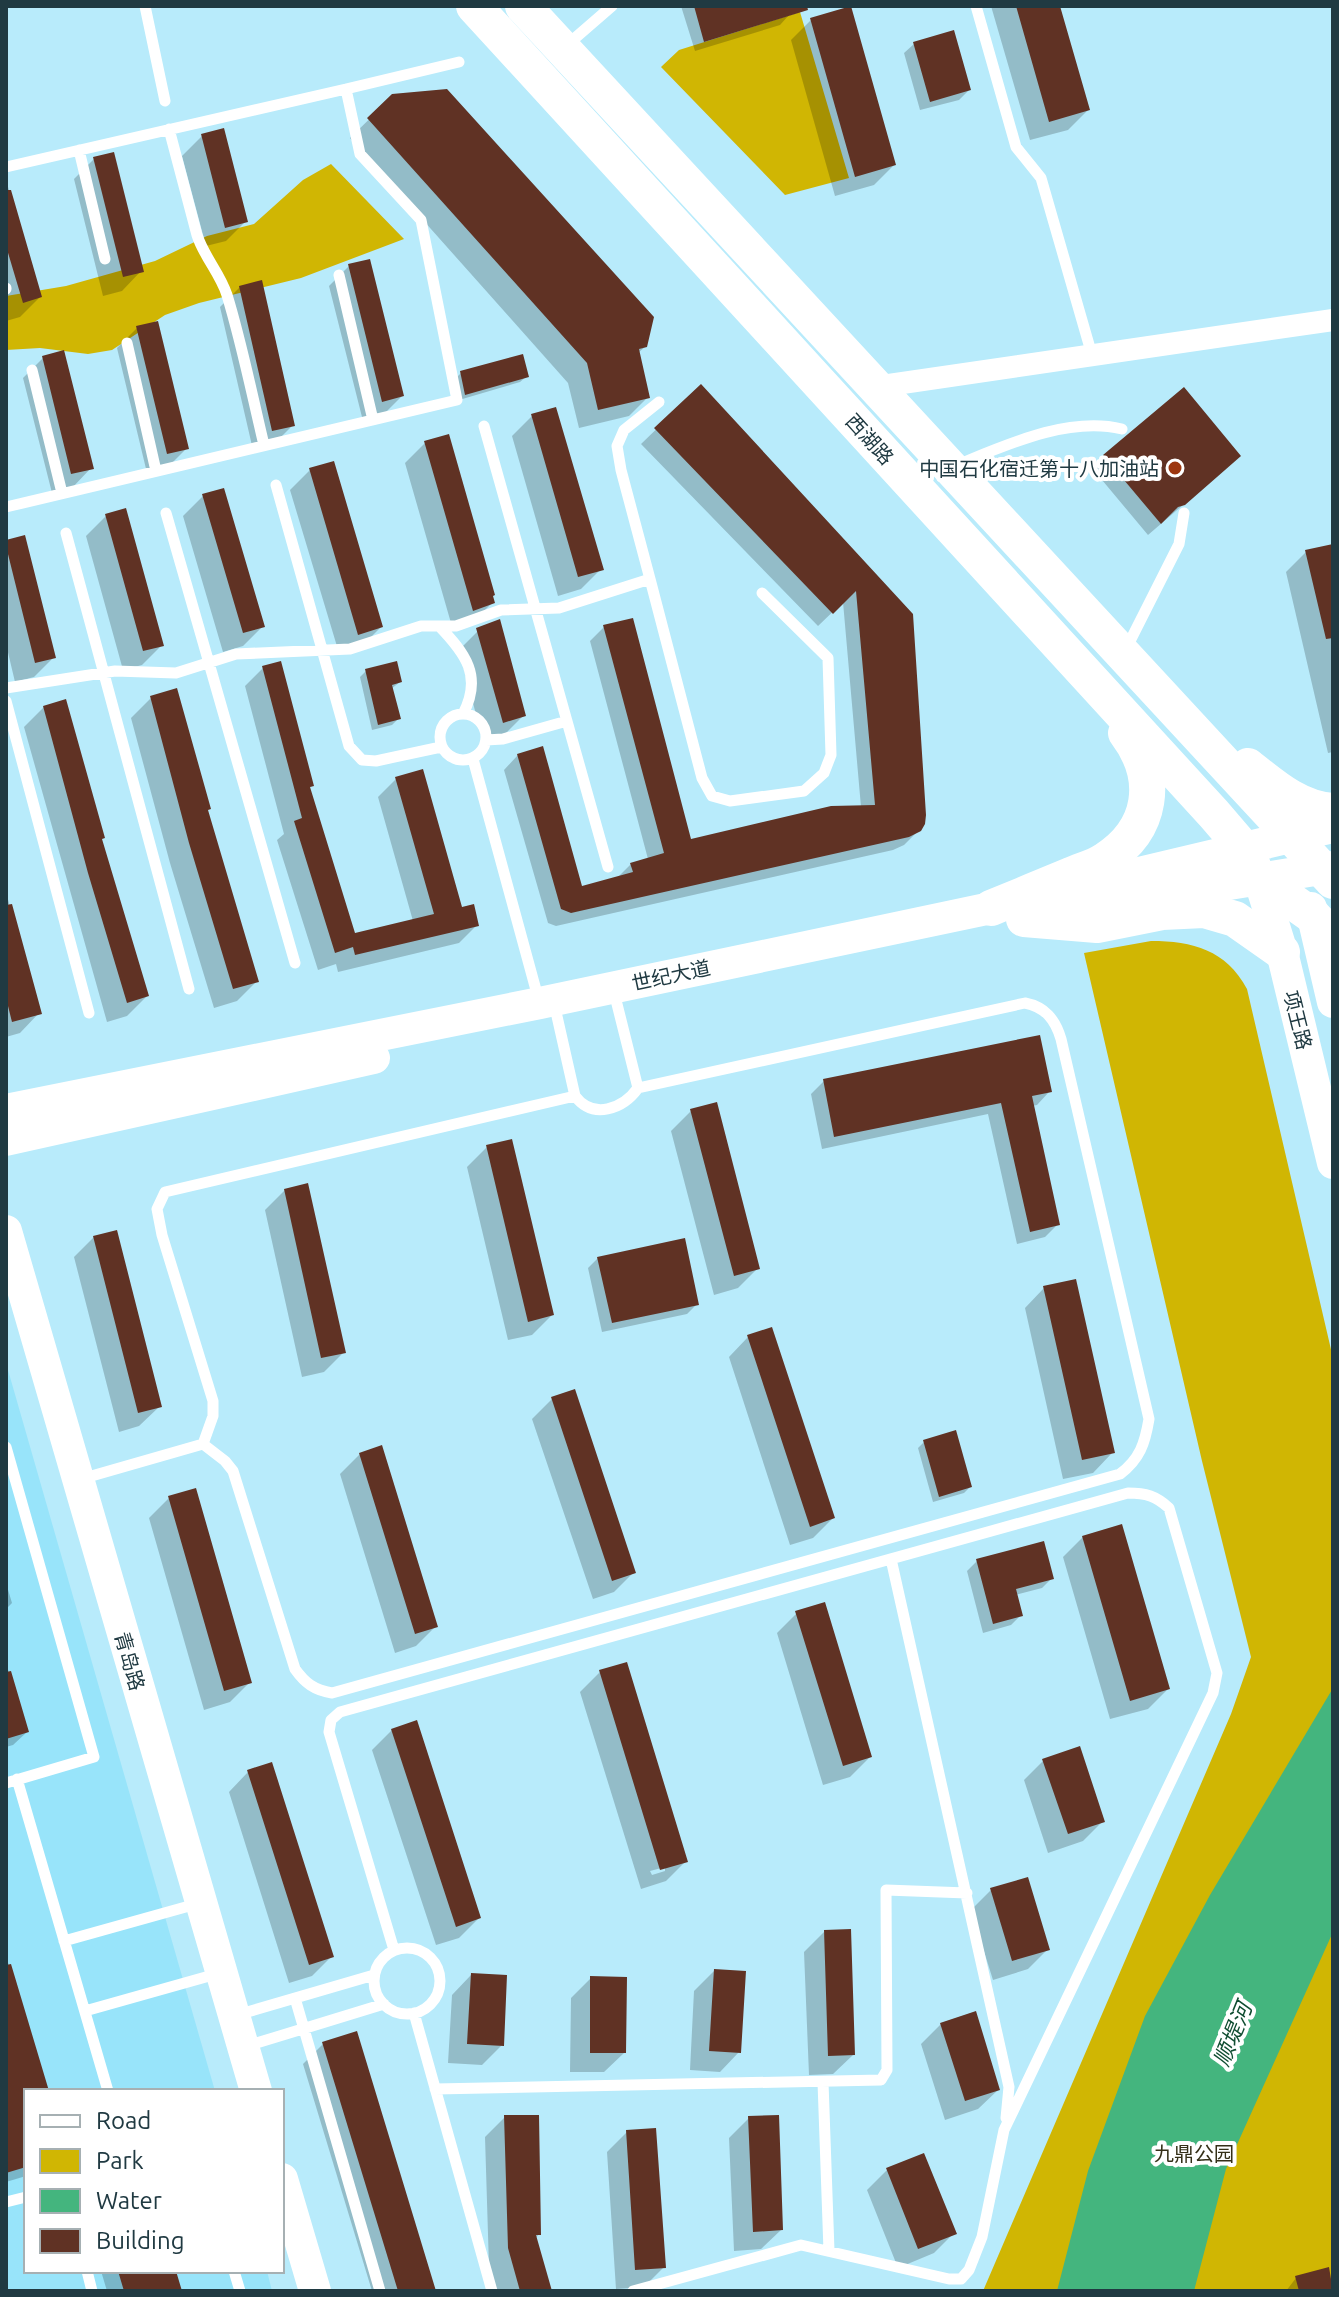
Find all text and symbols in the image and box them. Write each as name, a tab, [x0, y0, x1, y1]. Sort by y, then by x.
street label: 西湖路	[841, 409, 899, 469]
place label: 中国石化宿迁第十八加油站	[919, 457, 1159, 480]
marker: 中国石化宿迁第十八加油站	[1166, 459, 1184, 477]
street label: 世纪大道	[629, 955, 713, 995]
street label: 项王路	[1280, 988, 1316, 1052]
street label: 青岛路	[111, 1629, 149, 1693]
water label: 顺堤河	[1208, 1995, 1257, 2069]
legend	[24, 2089, 284, 2273]
text: Road	[96, 2107, 151, 2134]
park label: 九鼎公园	[1154, 2142, 1234, 2165]
text: Park	[96, 2147, 144, 2174]
text: Water	[96, 2187, 162, 2214]
text: Building	[96, 2227, 184, 2254]

